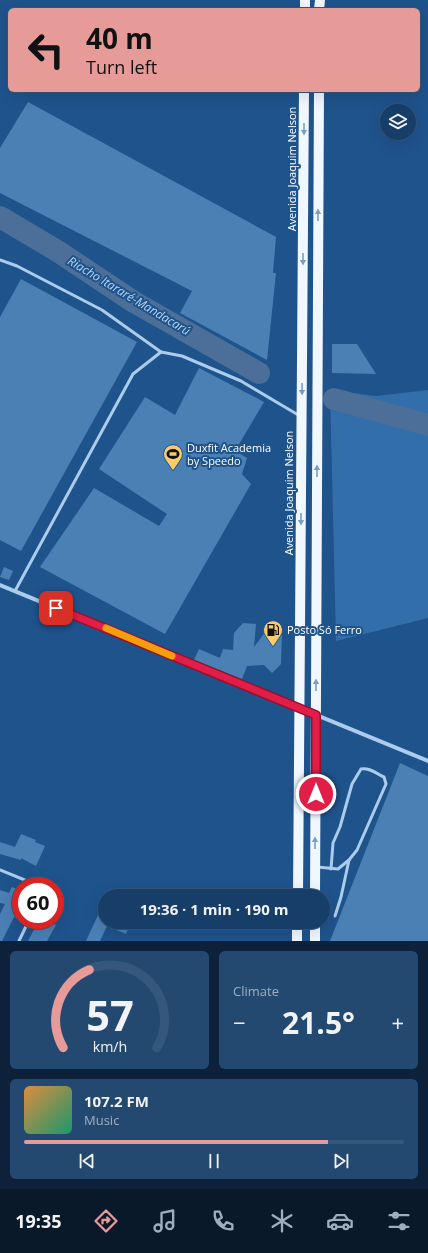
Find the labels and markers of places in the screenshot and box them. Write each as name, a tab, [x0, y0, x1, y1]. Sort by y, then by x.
place label: Duxfit Academia by Speedo	[187, 440, 271, 468]
sports icon: Duxfit Academia by Speedo	[162, 443, 184, 471]
pin	[39, 591, 73, 625]
fuel station icon: Posto Só Ferro	[262, 619, 284, 647]
place label: Posto Só Ferro	[287, 622, 362, 637]

